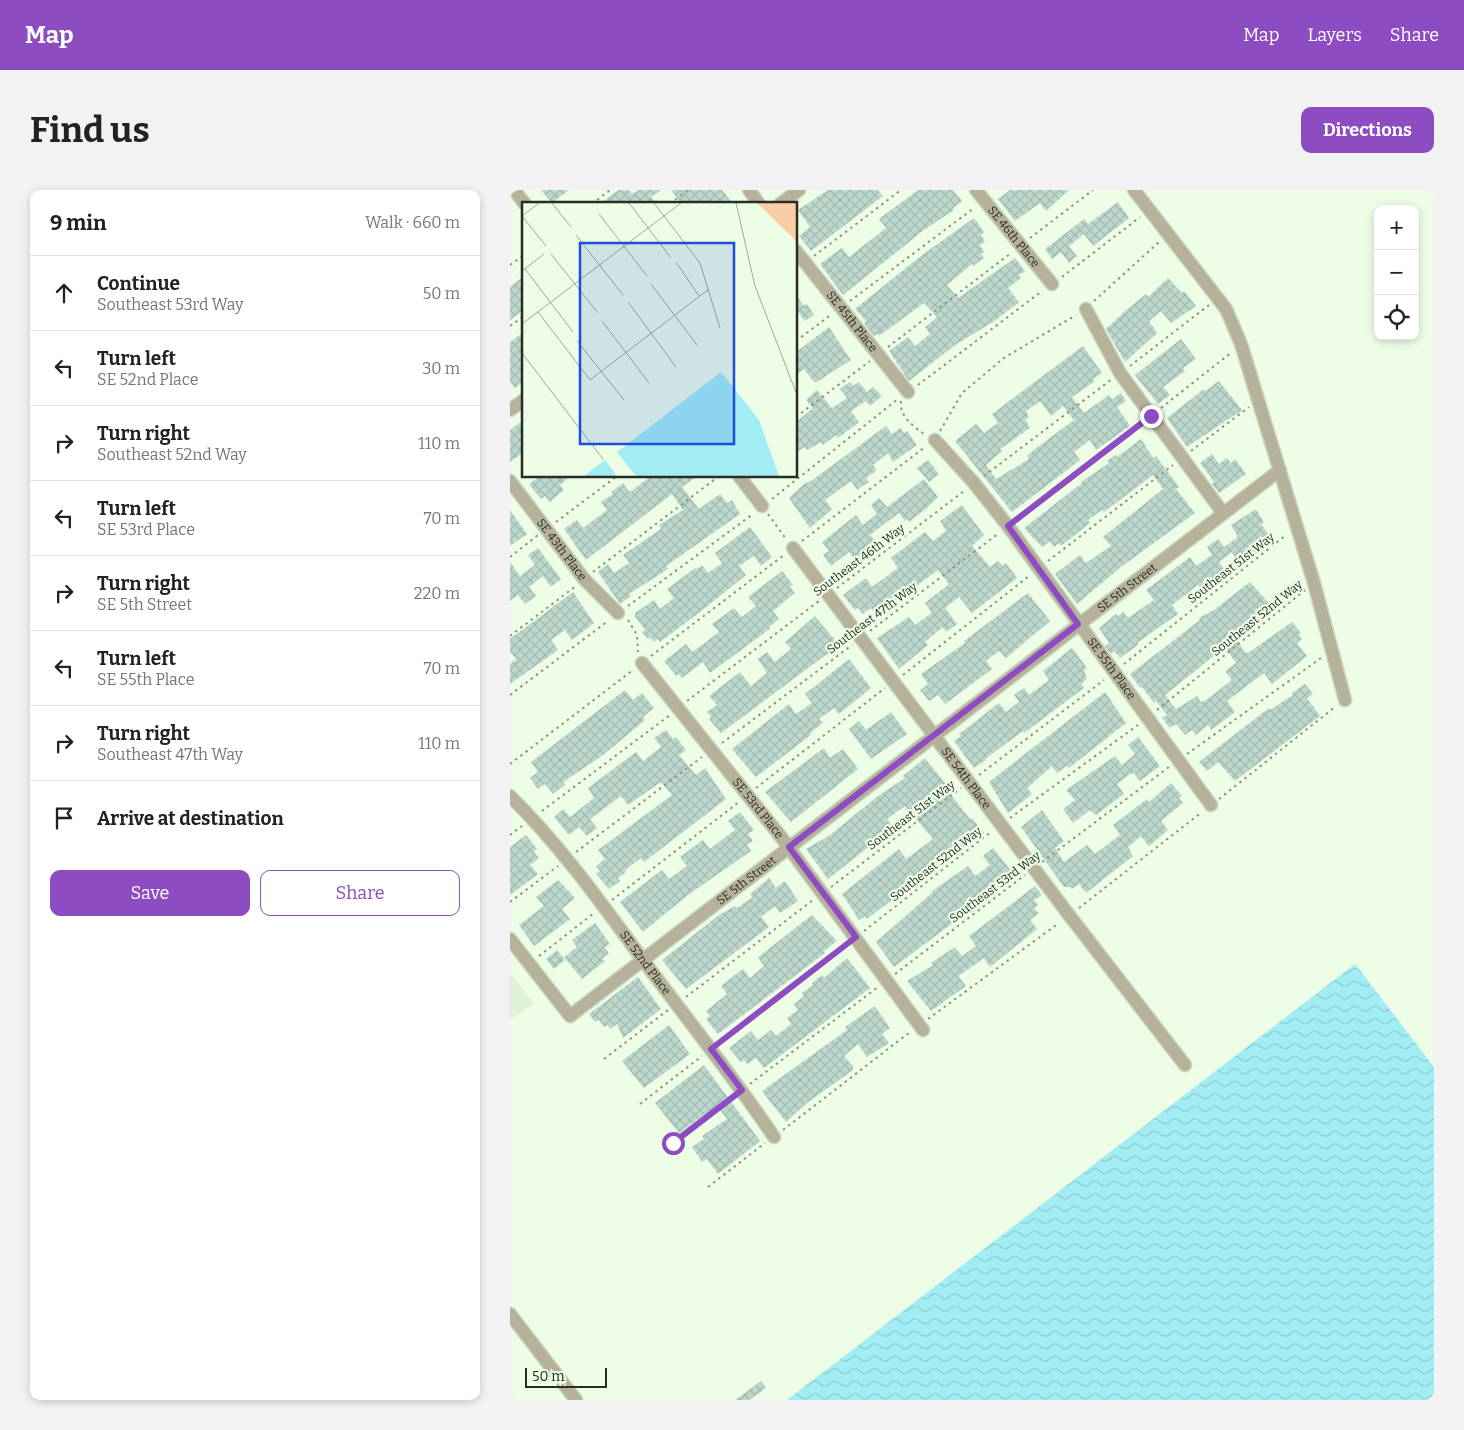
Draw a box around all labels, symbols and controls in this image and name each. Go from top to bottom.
text: Map [25,21,74,49]
text: Map [1243,24,1279,46]
text: Layers [1307,24,1362,46]
text: Share [1390,24,1439,46]
button: Directions [1301,107,1434,153]
text: Find us [30,109,150,151]
inset map [522,202,798,478]
street label: SE 46th Place [985,203,1043,270]
map controls [1374,205,1419,340]
button: + [1374,205,1419,250]
text: 9 min [50,210,106,236]
text: Walk · 660 m [365,213,460,232]
button: − [1374,250,1419,295]
text: Continue [97,272,180,295]
icon: ahead [50,279,78,307]
text: 50 m [423,284,460,303]
street label: SE 45th Place [824,288,880,355]
text: Southeast 53rd Way [97,295,243,314]
button: locate [1374,295,1419,340]
text: Turn left [97,347,176,370]
icon: left [50,354,78,382]
text: 30 m [422,359,460,378]
text: SE 52nd Place [97,370,198,389]
route end [1140,405,1163,428]
text: Turn right [97,422,190,445]
icon: right [50,429,78,457]
text: 110 m [418,434,460,453]
text: Southeast 52nd Way [97,445,247,464]
text: Turn left [97,497,176,520]
icon: left [50,504,78,532]
text: 70 m [424,509,460,528]
street label: SE 43th Place [534,516,590,583]
text: SE 53rd Place [97,520,195,539]
street label: Southeast 46th Way [811,521,908,599]
street label: Southeast 51st Way [1185,529,1278,606]
street label: SE 5th Street [1094,560,1160,615]
text: Turn right [97,572,190,595]
street label: Southeast 52nd Way [1209,577,1306,659]
icon: right [50,579,78,607]
street label: Southeast 47th Way [824,579,920,657]
text: 220 m [414,584,460,603]
text: SE 5th Street [97,595,192,614]
street label: SE 55th Place [1084,635,1139,702]
text: Turn left [97,647,176,670]
icon: left [50,654,78,682]
text: 70 m [424,659,460,678]
text: SE 55th Place [97,670,195,689]
text: Turn right [97,722,190,745]
icon: right [50,729,78,757]
text: 110 m [418,734,460,753]
street label: SE 54th Place [938,744,994,812]
text: Southeast 47th Way [97,745,243,764]
street label: SE 53rd Place [730,775,787,841]
street label: Southeast 51st Way [864,777,958,853]
icon: arrive [50,804,78,832]
text: Arrive at destination [97,807,284,830]
street label: Southeast 52nd Way [887,823,985,904]
street label: Southeast 53rd Way [947,848,1044,926]
street label: SE 5th Street [714,853,779,908]
button: Save [50,870,250,916]
button: Share [260,870,460,916]
street label: SE 52nd Place [617,928,674,998]
route start [662,1132,685,1155]
scale bar [525,1365,608,1388]
text: 50 m [532,1368,565,1385]

